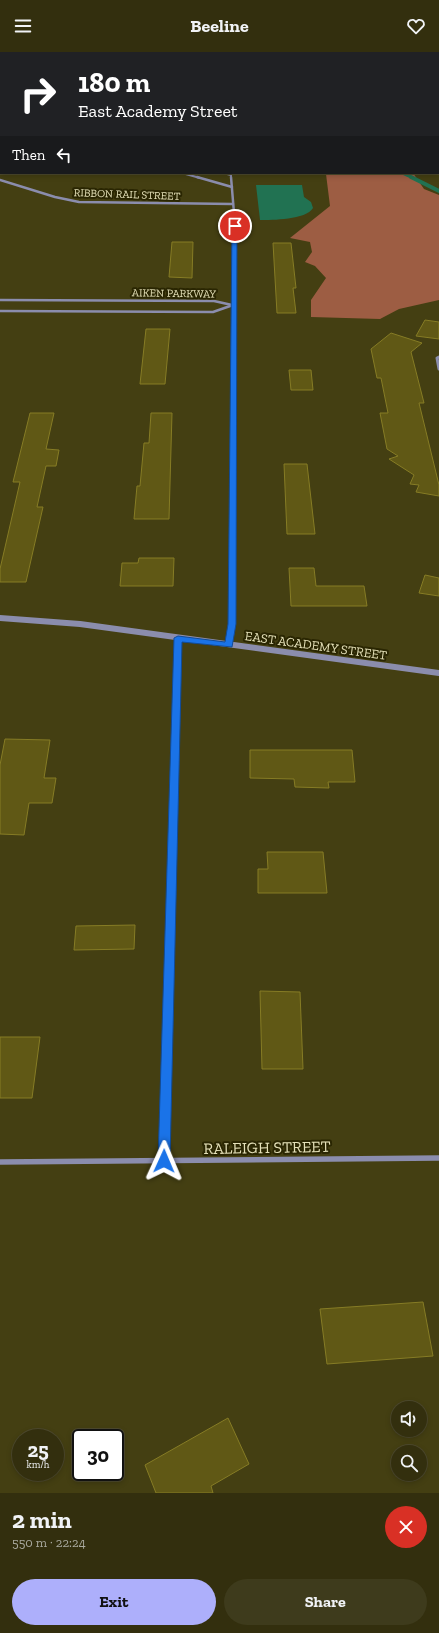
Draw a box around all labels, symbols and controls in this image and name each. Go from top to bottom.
icon: menu [12,15,34,37]
text: Beeline [190,15,249,37]
icon: heart [405,15,427,37]
text: 180 m [78,66,150,99]
icon: right [12,68,64,120]
text: East Academy Street [78,100,238,122]
icon: left [53,144,75,166]
text: Then [12,146,45,164]
street label: RIBBON RAIL STREET [73,186,181,203]
pin [218,209,252,243]
icon: arrive [224,215,246,237]
street label: AIKEN PARKWAY [132,286,216,301]
street label: EAST ACADEMY STREET [244,628,388,663]
street label: RALEIGH STREET [203,1137,331,1158]
position arrow [143,1140,185,1182]
map controls [391,1401,427,1481]
button: sound [391,1401,427,1437]
speed limit sign: 30 [72,1429,124,1481]
text: 25 [27,1438,49,1462]
button: search [391,1445,427,1481]
text: km/h [27,1459,49,1471]
text: 2 min [12,1505,72,1534]
button: close [385,1506,427,1548]
text: 550 m · 22:24 [12,1535,86,1550]
button: Exit [12,1579,216,1625]
button: Share [224,1579,427,1625]

